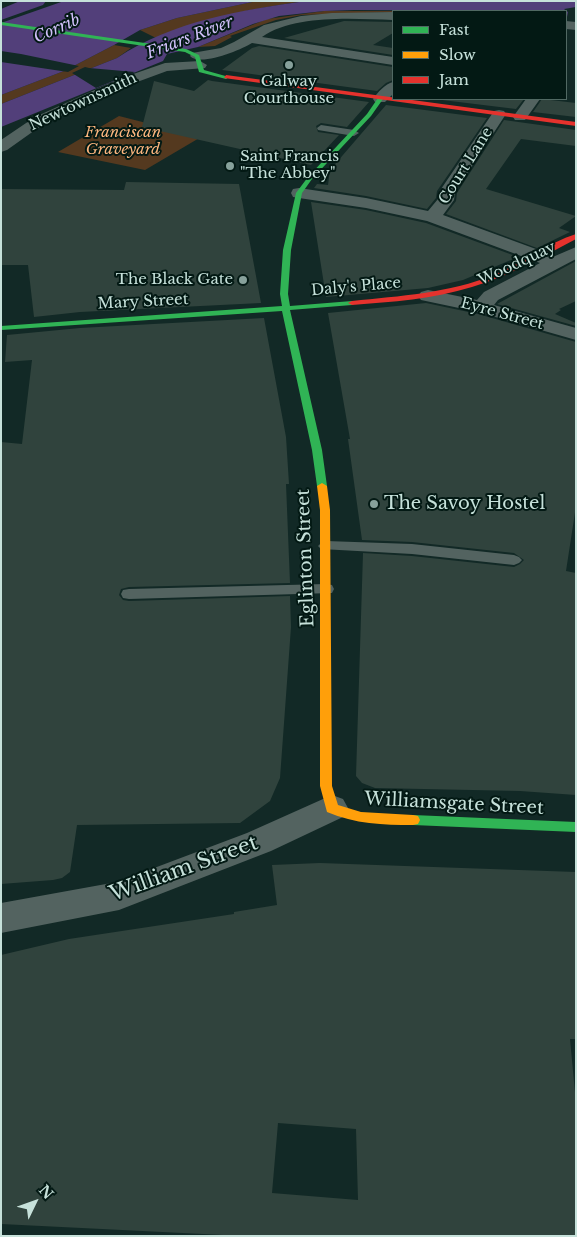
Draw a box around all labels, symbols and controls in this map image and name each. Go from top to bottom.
water label: Corrib [31,10,83,48]
legend [392,10,567,100]
water label: Friars River [144,13,236,63]
text: Fast [439,20,469,39]
text: Slow [439,45,476,64]
marker: Galway Courthouse [283,59,295,71]
street label: Newtownsmith [26,69,140,135]
text: Jam [439,70,469,89]
place label: Galway Courthouse [244,73,334,108]
park label: Franciscan Graveyard [85,124,161,159]
street label: Court Lane [435,124,497,208]
place label: Saint Francis "The Abbey" [240,148,339,183]
marker: Saint Francis "The Abbey" [224,160,236,172]
street label: Woodquay [475,238,559,290]
place label: The Black Gate [116,271,233,289]
marker: The Black Gate [237,274,249,286]
street label: Daly's Place [310,274,402,300]
street label: Mary Street [97,291,189,313]
street label: Eyre Street [459,294,545,334]
street label: Eglinton Street [293,488,319,628]
place label: The Savoy Hostel [384,493,545,515]
marker: The Savoy Hostel [368,498,380,510]
street label: Williamsgate Street [364,789,544,819]
street label: William Street [106,831,262,907]
north arrow [10,1177,60,1227]
text: N [35,1181,57,1203]

